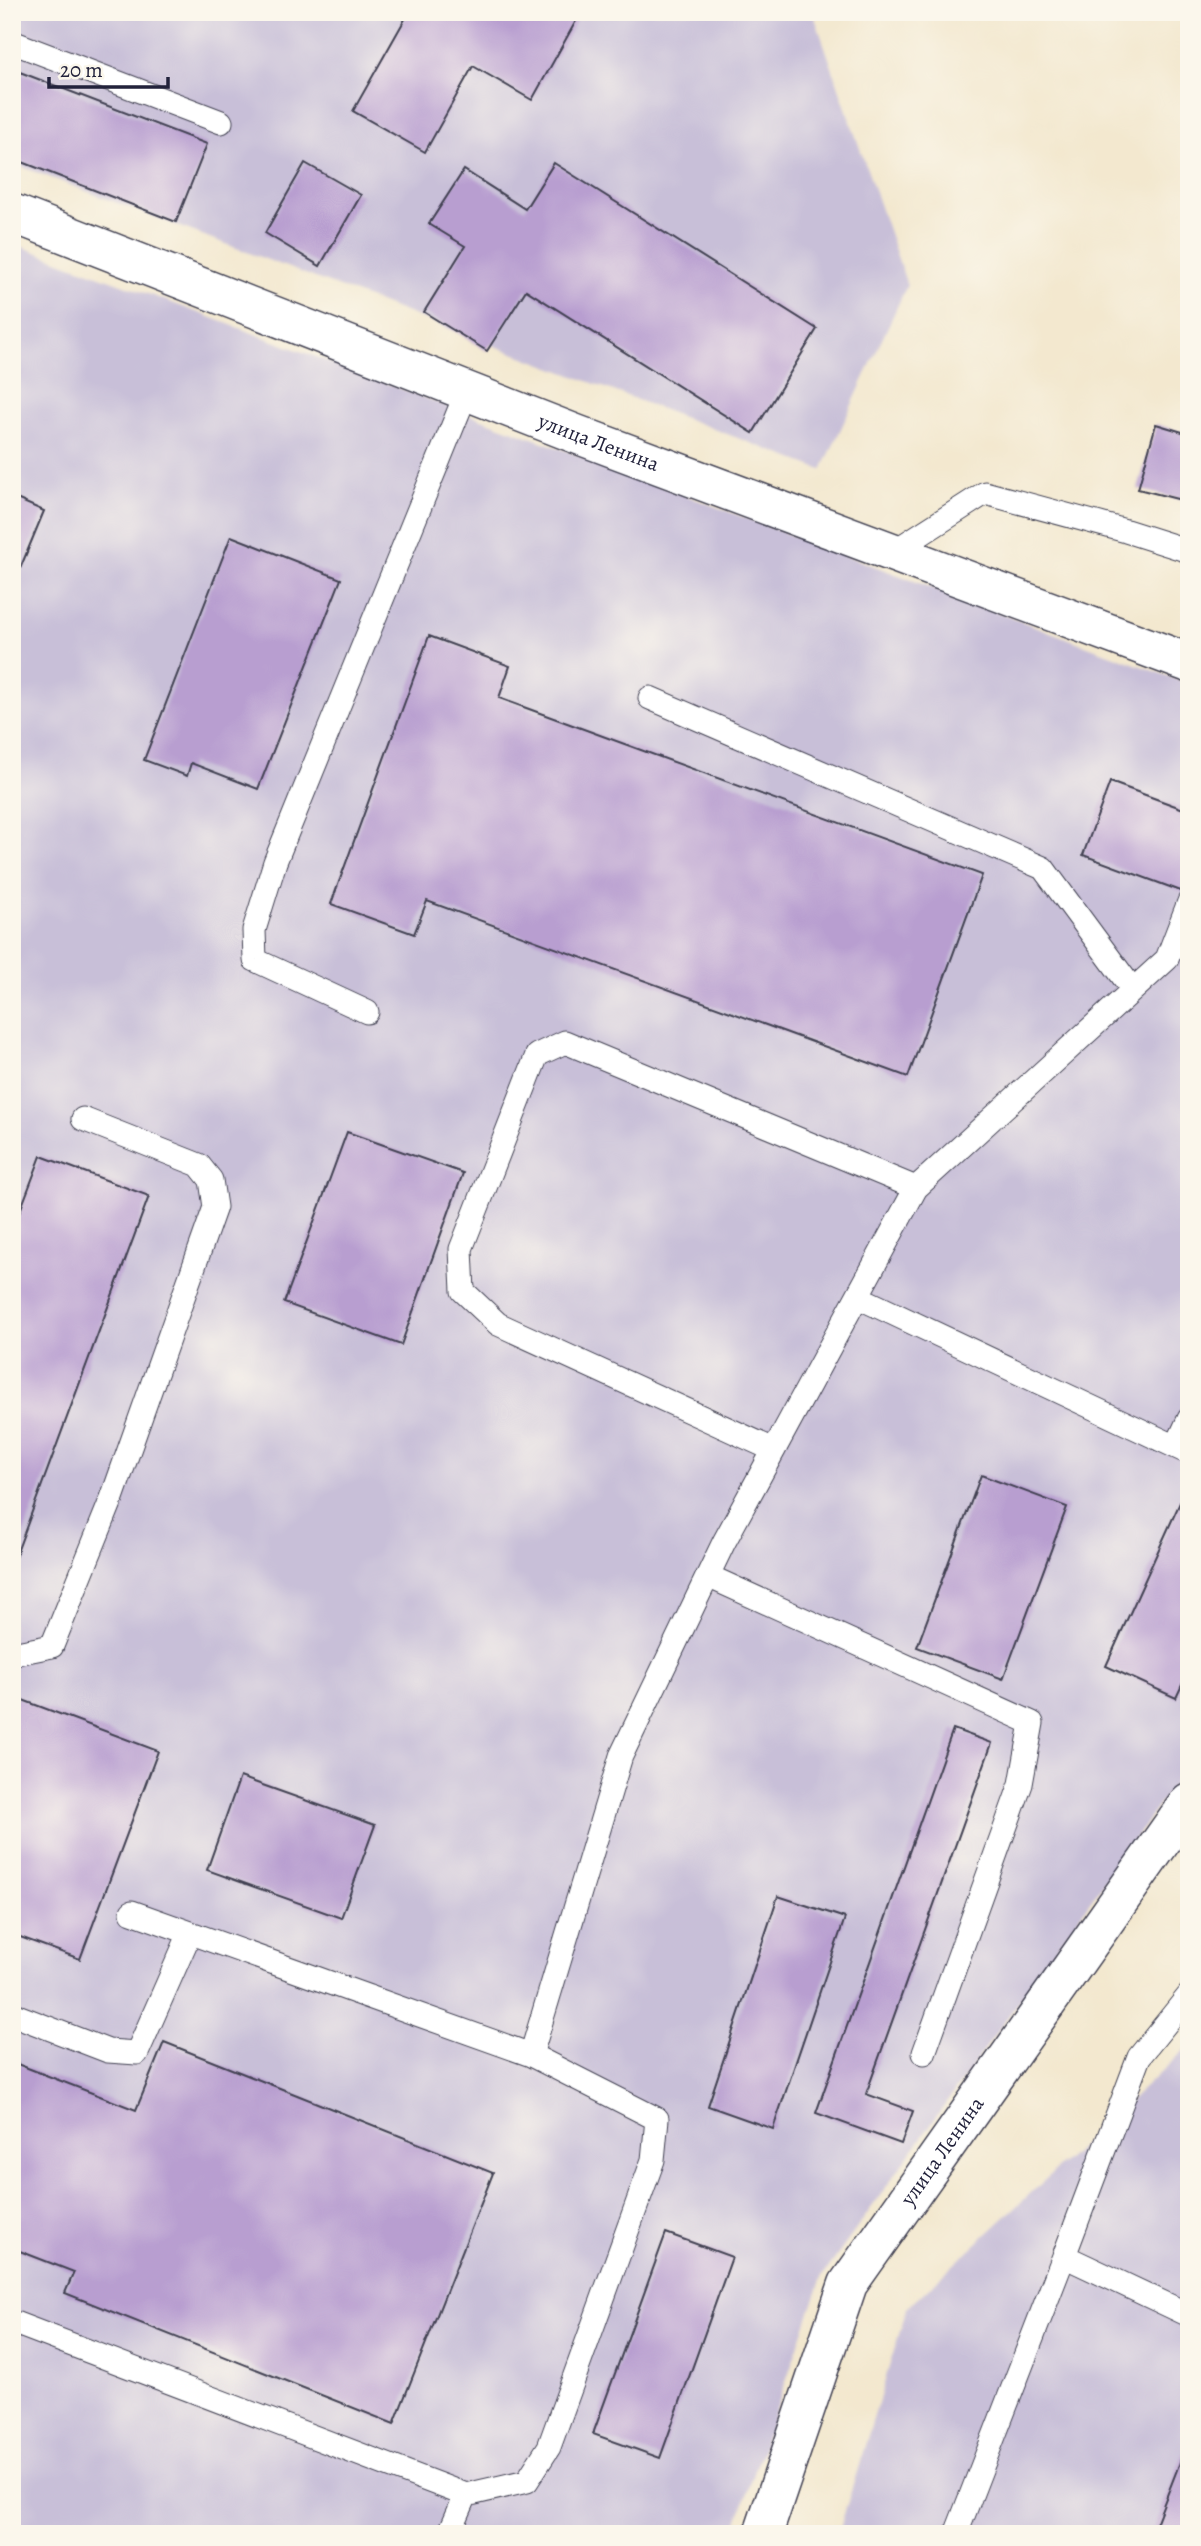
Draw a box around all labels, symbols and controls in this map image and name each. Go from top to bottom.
scale bar [49,46,168,90]
text: 20 m [60,56,103,84]
street label: улица Ленина [533,406,663,478]
street label: улица Ленина [893,2091,990,2212]

